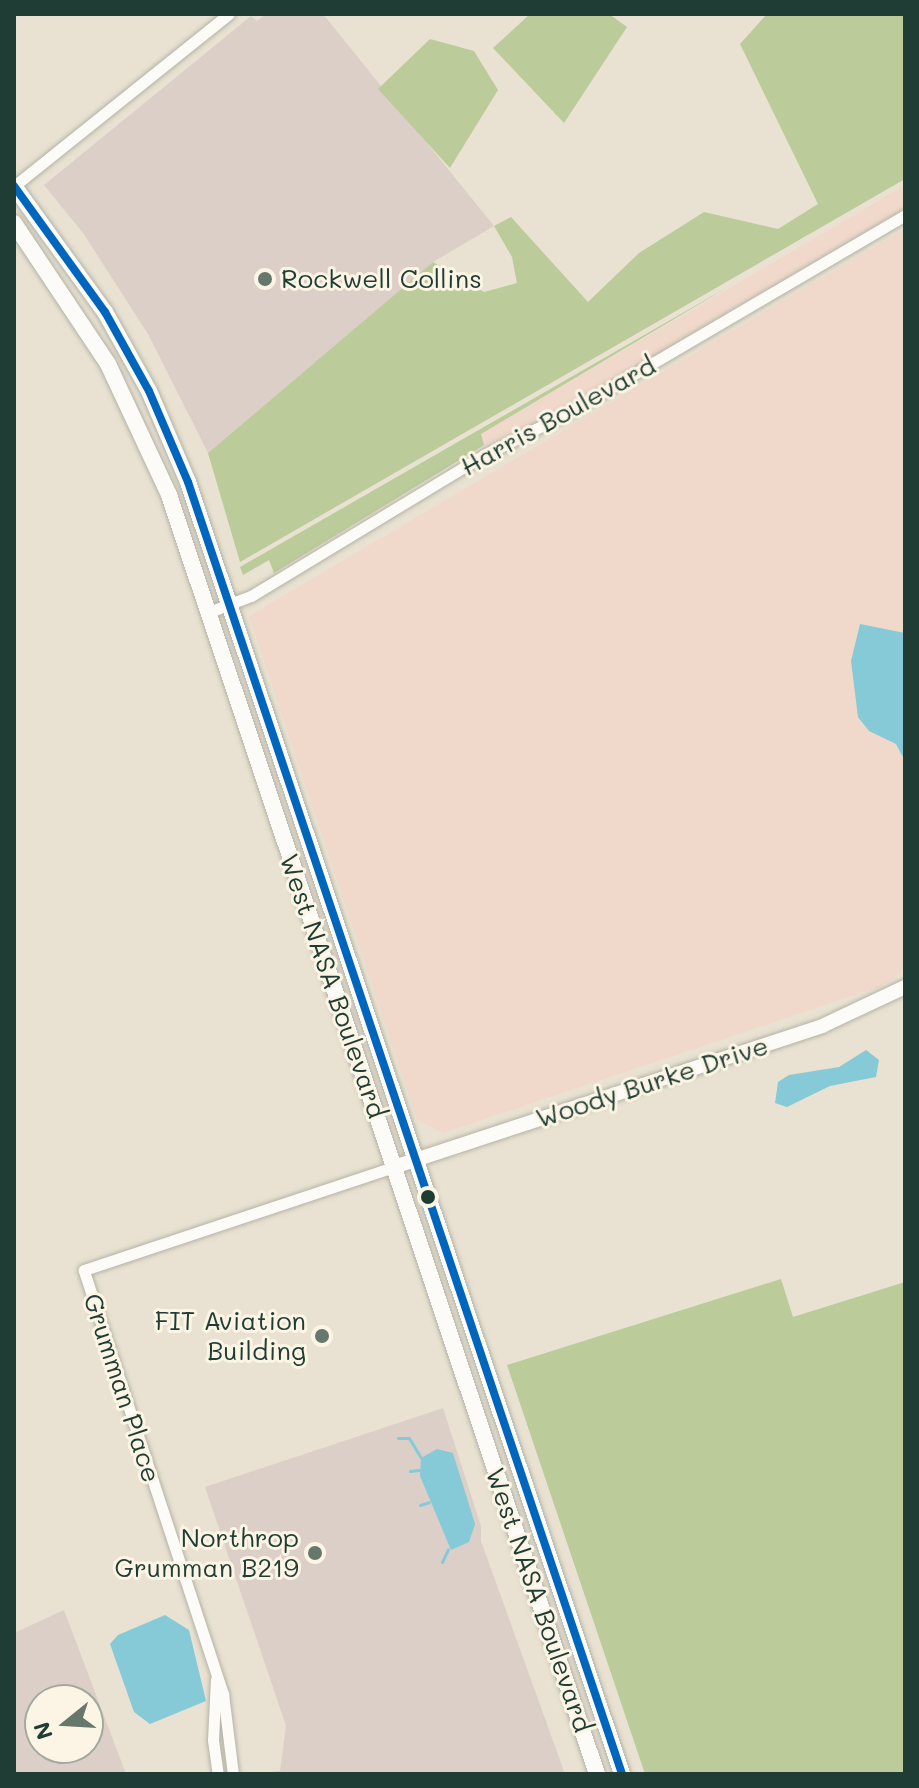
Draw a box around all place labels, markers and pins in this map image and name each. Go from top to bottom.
place label: Rockwell Collins [281,263,482,295]
marker: Rockwell Collins [256,270,274,288]
unlabelled marker [420,1189,436,1205]
place label: FIT Aviation Building [155,1305,306,1366]
marker: FIT Aviation Building [313,1327,331,1345]
place label: Northrop Grumman B219 [114,1522,299,1584]
marker: Northrop Grumman B219 [306,1544,324,1562]

